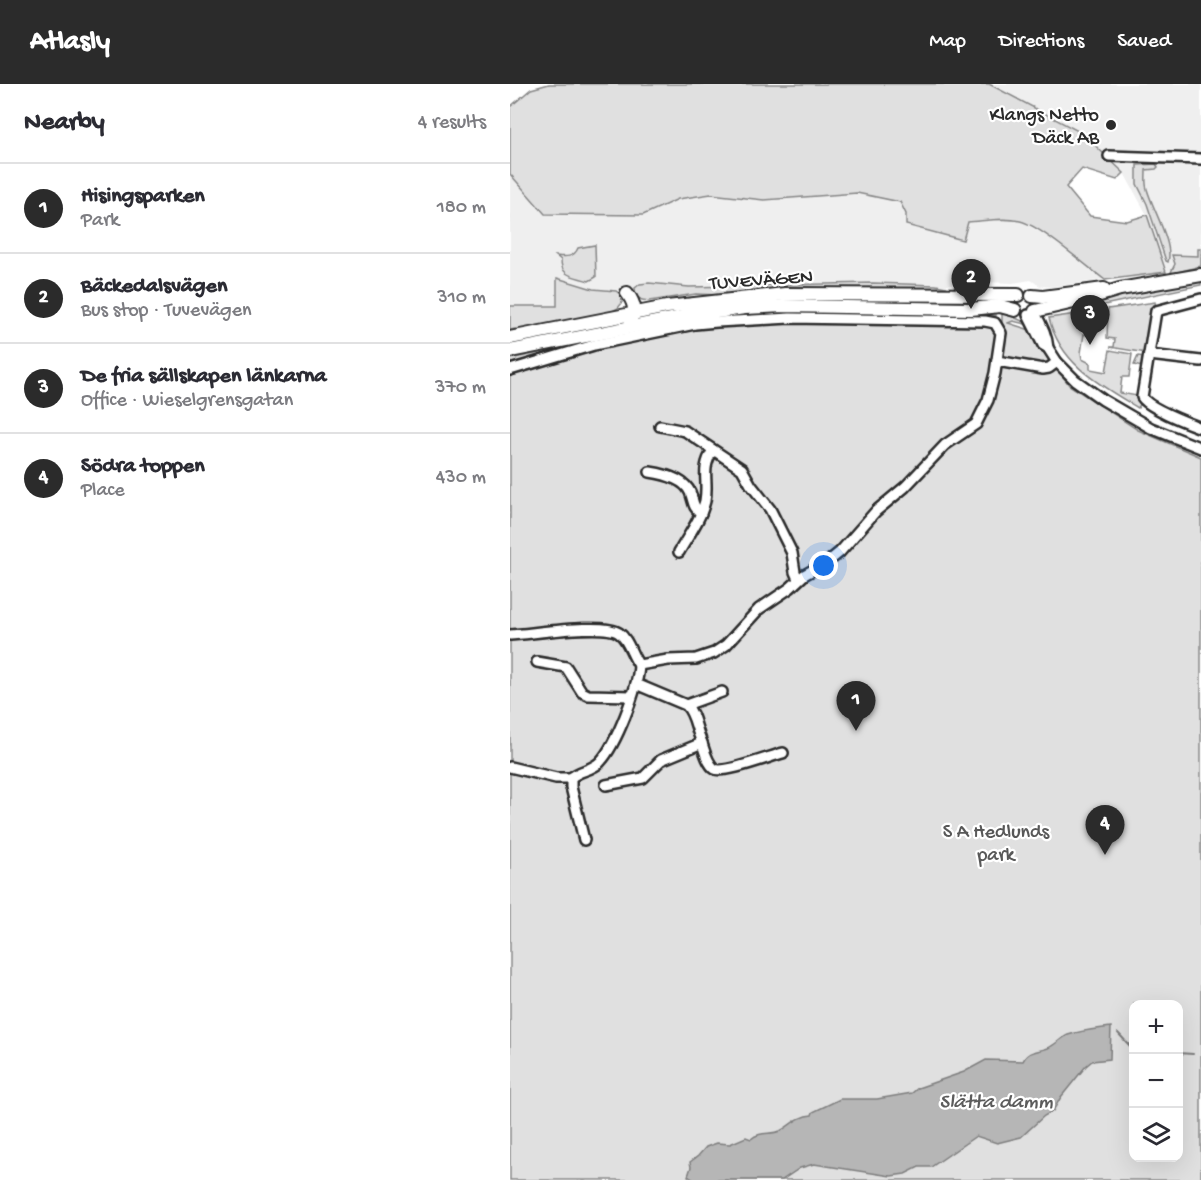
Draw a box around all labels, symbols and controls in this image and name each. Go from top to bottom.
text: Atlasly [30,26,110,59]
text: Map [929,30,966,55]
text: Directions [999,30,1084,55]
text: Saved [1117,30,1171,55]
place label: Klangs Netto Däck AB [989,105,1100,151]
text: Nearby [24,108,105,139]
text: 4 results [418,112,486,135]
marker: Klangs Netto Däck AB [1104,118,1118,132]
text: Hisingsparken [81,184,205,210]
text: 1 [39,197,48,220]
text: 180 m [437,197,486,220]
text: Park [81,210,119,233]
pin: 2 [952,260,990,309]
street label: TUVEVÄGEN [708,266,814,297]
text: Bäckedalsvägen [81,274,227,300]
text: 2 [39,287,48,310]
text: 310 m [437,287,486,310]
pin: 3 [1070,296,1110,345]
text: Bus stop · Tuvevägen [81,300,252,323]
text: De fria sällskapen länkarna [81,364,327,390]
text: 3 [38,377,49,400]
text: 370 m [435,377,486,400]
text: Office · Wieselgrensgatan [81,390,293,413]
text: Södra toppen [81,454,205,480]
text: 4 [39,467,48,490]
text: 430 m [436,467,486,490]
text: Place [81,480,125,503]
your location [809,551,838,580]
pin: 1 [836,682,876,731]
pin: 4 [1086,806,1124,855]
park label: S A Hedlunds park [943,822,1050,868]
map controls [1129,1000,1183,1162]
button: + [1129,1000,1183,1054]
button: − [1129,1054,1183,1108]
water label: Slätta damm [939,1091,1053,1116]
button: layers [1129,1108,1183,1162]

